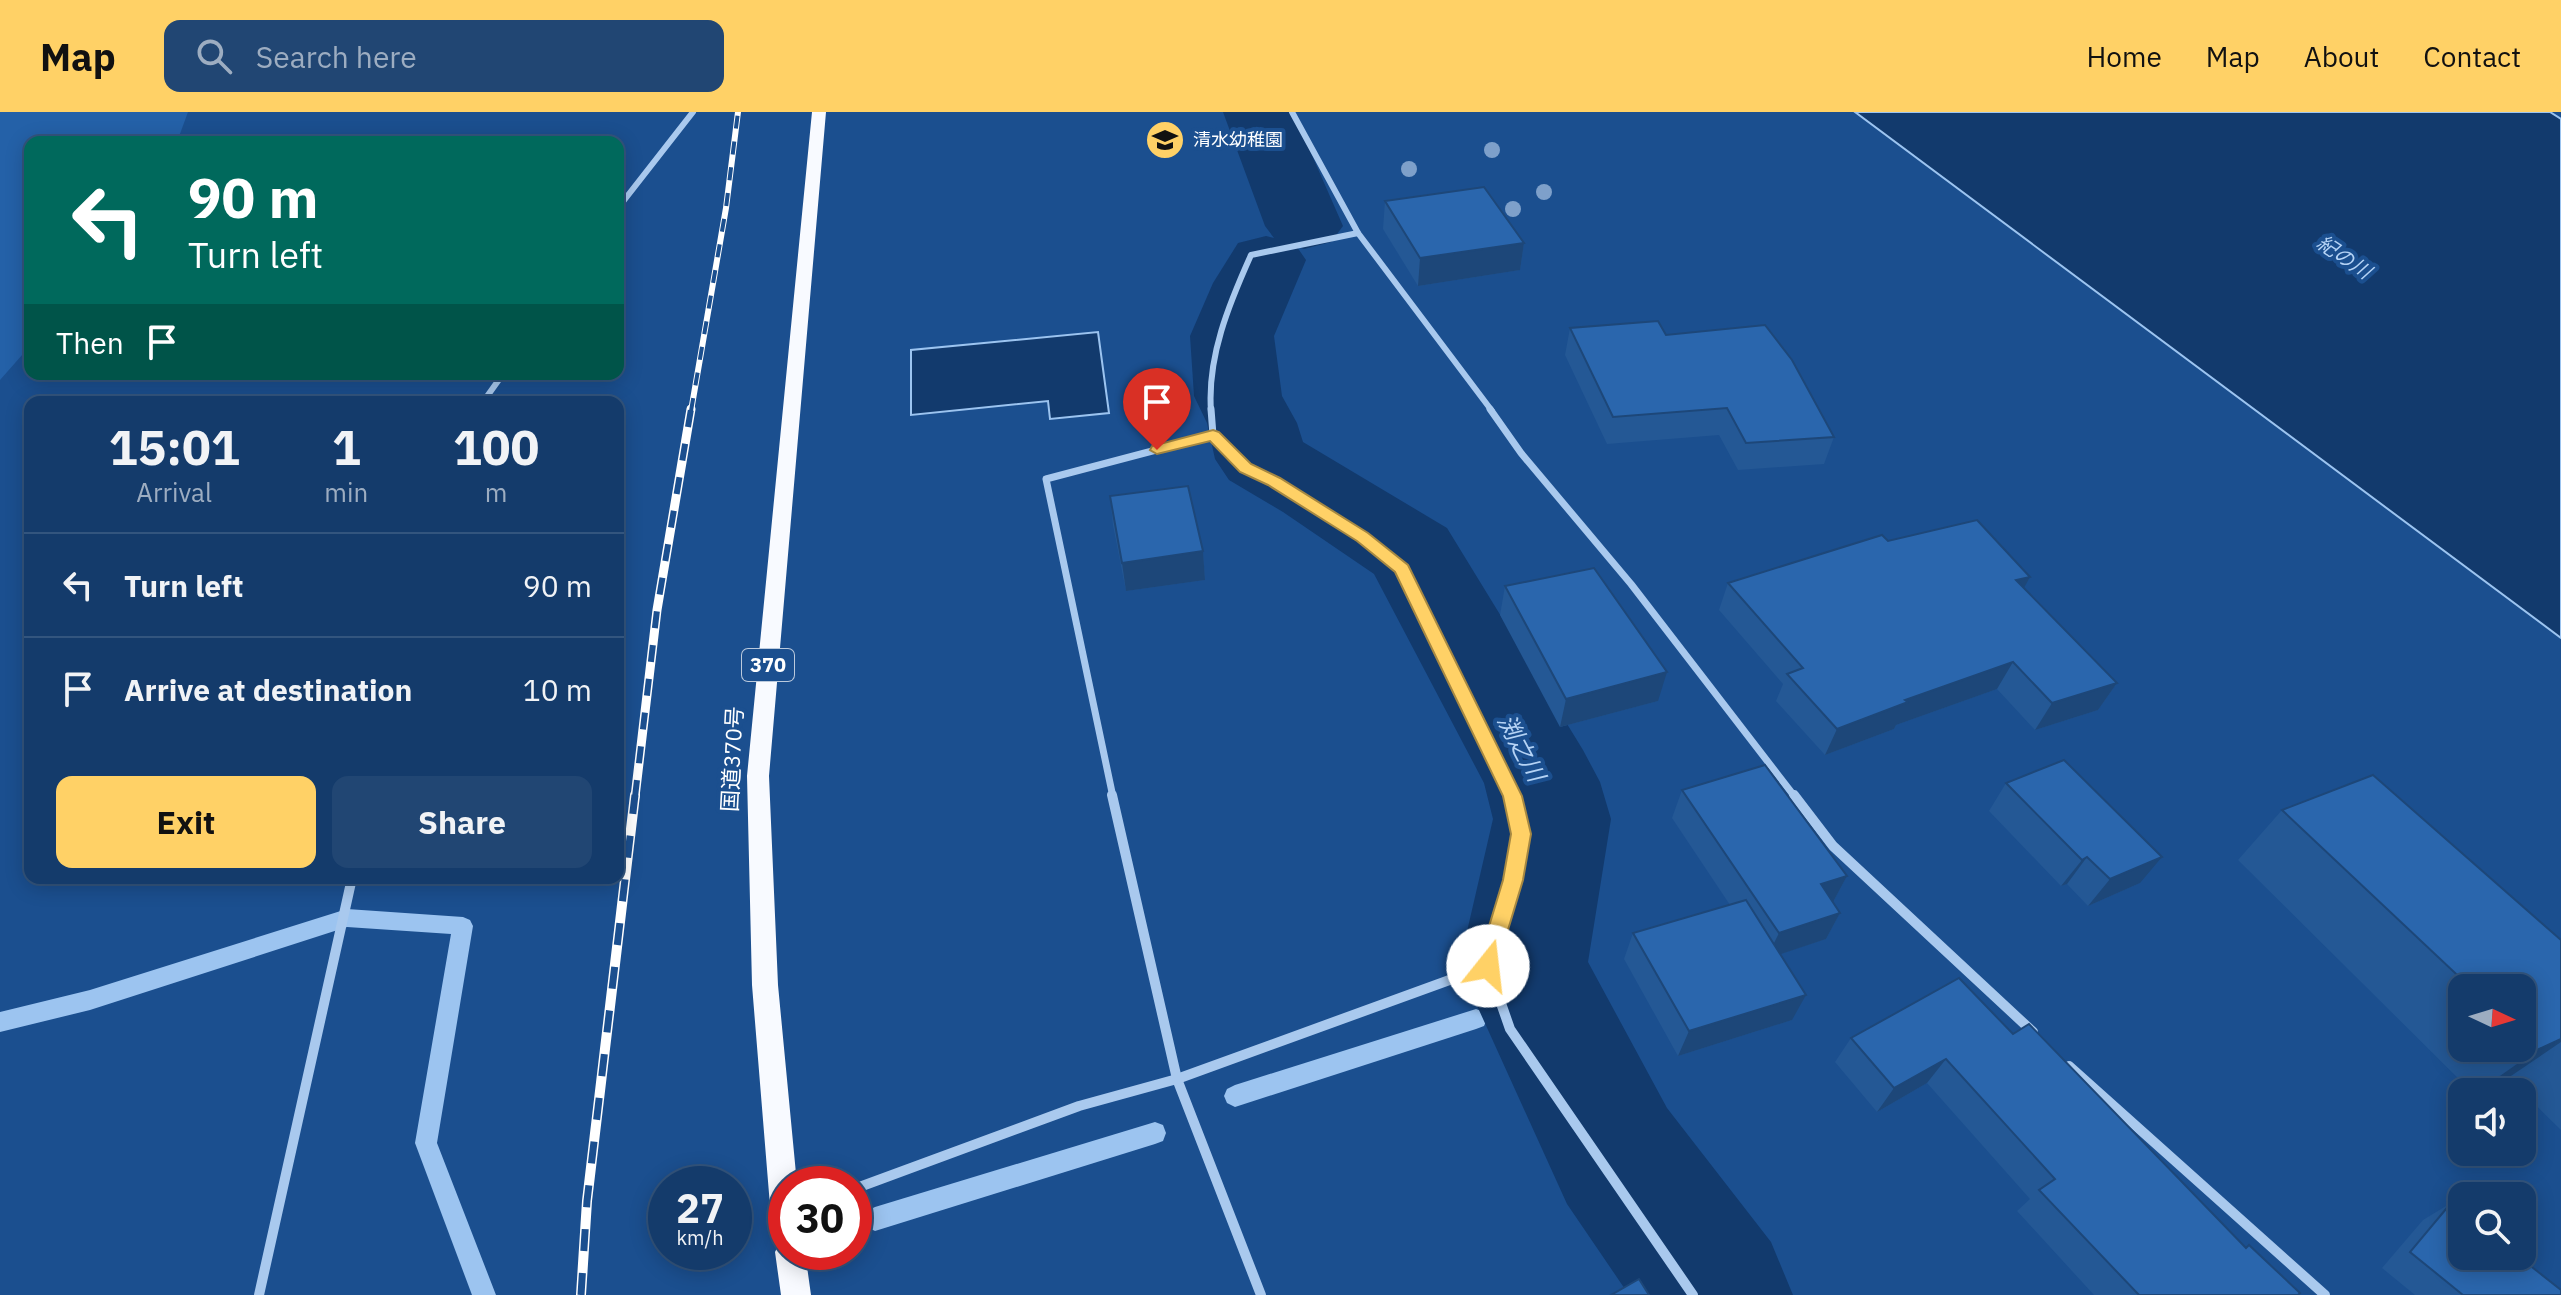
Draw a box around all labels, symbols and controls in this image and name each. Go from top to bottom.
search box [164,20,724,92]
text: Map [40,32,116,81]
icon: search [192,34,236,78]
text: Search here [256,37,417,76]
text: Home [2086,38,2162,75]
text: Map [2206,38,2260,75]
text: About [2304,38,2379,75]
text: Contact [2423,38,2521,75]
school or university icon: 清水幼稚園 [1144,119,1186,161]
place label: 清水幼稚園 [1193,128,1283,151]
text: 90 m [188,161,318,233]
icon: left [56,168,160,272]
water label: 紀の川 [2312,229,2378,286]
text: Turn left [188,231,323,278]
icon: arrive [140,320,184,364]
text: Then [56,323,124,362]
pin [1123,368,1191,450]
icon: arrive [1135,380,1179,424]
text: 15:01 [109,416,240,478]
text: 1 [332,416,361,478]
text: 100 [453,416,539,478]
text: Arrival [136,475,212,509]
text: min [324,475,368,509]
text: m [485,475,507,509]
icon: left [56,563,100,607]
text: Turn left [124,566,243,605]
text: 90 m [523,566,592,605]
road number: 370 [742,649,794,681]
icon: arrive [56,667,100,711]
text: Arrive at destination [124,670,412,709]
text: 10 m [523,670,592,709]
street label: 国道370号 [714,705,749,812]
water label: 渕之川 [1491,708,1554,789]
button: Exit [56,776,316,868]
button: Share [332,776,592,868]
position arrow [1446,924,1530,1008]
north arrow [2448,974,2536,1062]
map controls [2448,974,2536,1270]
button: sound [2448,1078,2536,1166]
speed limit sign: 30 [768,1166,872,1270]
text: 27 [676,1182,724,1234]
button: search [2448,1182,2536,1270]
text: km/h [676,1224,724,1251]

